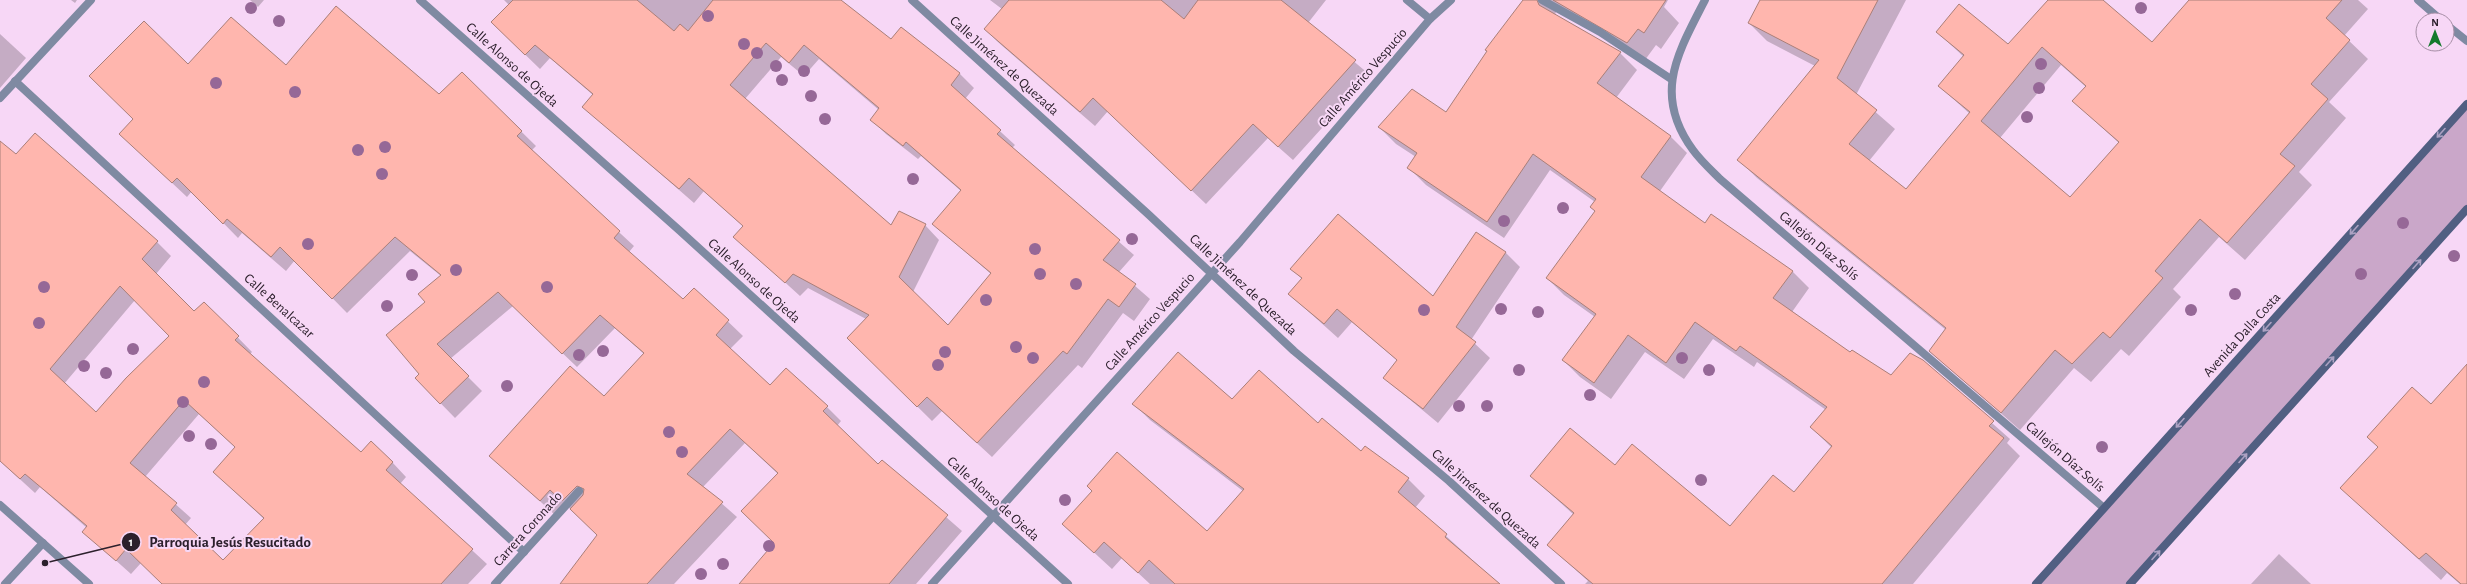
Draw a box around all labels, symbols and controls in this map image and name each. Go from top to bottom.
north arrow [2415,12,2455,52]
street label: Calle Jiménez de Quezada [947,14,1061,119]
text: N [2431,17,2439,28]
street label: Calle Alonso de Ojeda [463,20,561,110]
street label: Calle Américo Vespucio [1316,26,1410,130]
one-way arrow [2436,128,2446,138]
street label: Callejón Díaz Solís [1776,209,1862,283]
one-way arrow [2349,225,2359,235]
street label: Calle Jiménez de Quezada [1187,232,1300,339]
street label: Calle Alonso de Ojeda [705,236,803,326]
one-way arrow [2412,259,2421,270]
street label: Calle Américo Vespucio [1103,270,1198,374]
street label: Calle Benalcazar [241,271,317,341]
street label: Avenida Dalla Costa [2201,290,2284,380]
one-way arrow [2263,321,2272,332]
one-way arrow [2325,356,2334,366]
one-way arrow [2176,418,2185,429]
street label: Callejón Díaz Solís [2023,419,2107,495]
street label: Calle Jiménez de Quezada [1429,447,1543,552]
one-way arrow [2238,453,2248,463]
street label: Calle Alonso de Ojeda [944,454,1042,544]
street label: Carrera Coronado [491,489,565,569]
callout: Parroquia Jesús Resucitado [121,529,319,556]
text: Parroquia Jesús Resucitado [149,535,311,550]
text: 1 [129,536,133,548]
one-way arrow [2152,550,2161,560]

